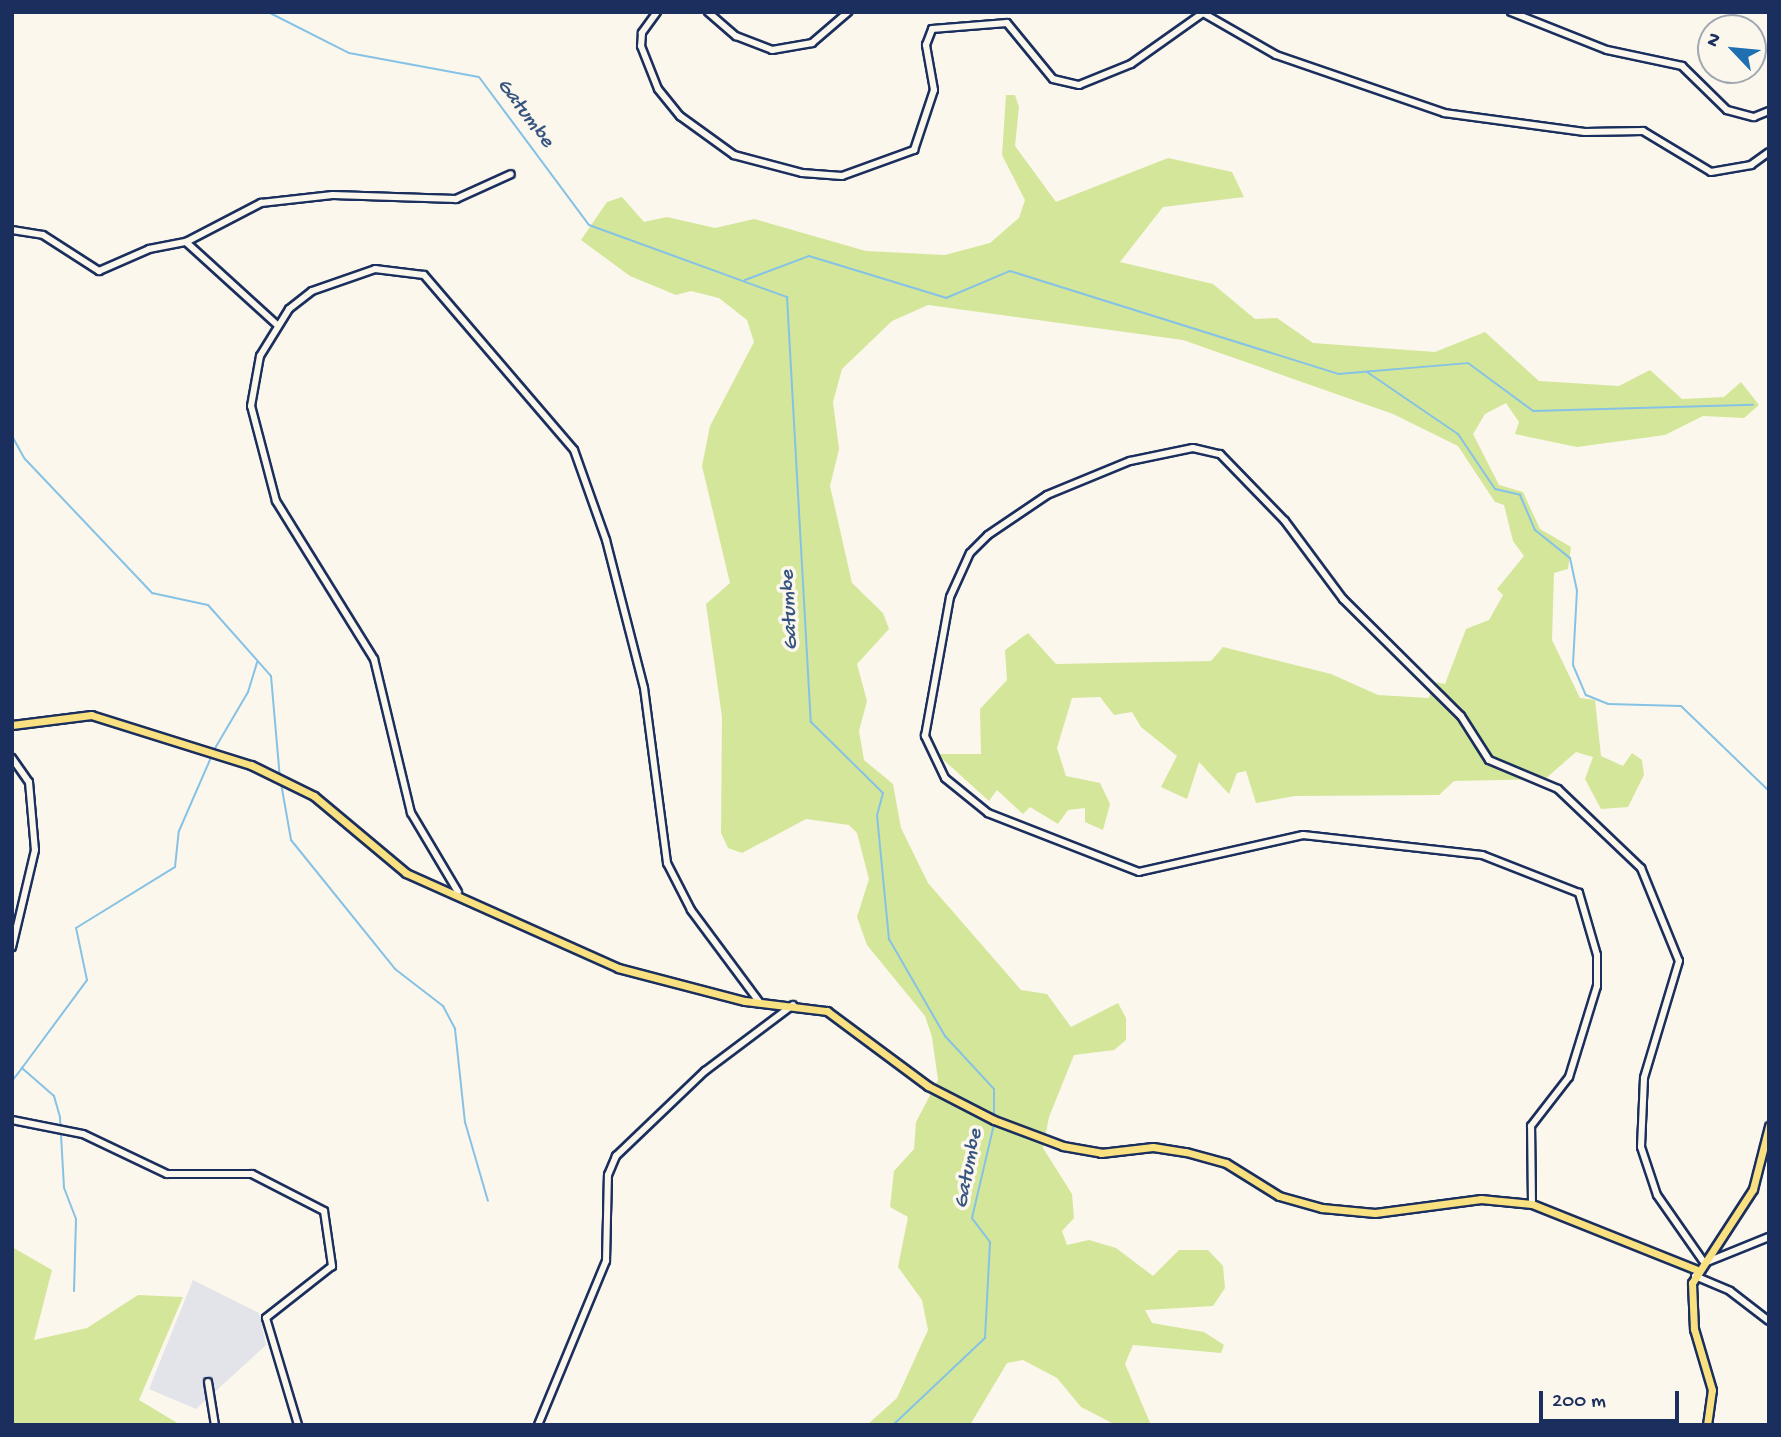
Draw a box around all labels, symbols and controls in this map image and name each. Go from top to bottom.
north arrow [1697,14,1767,84]
text: N [1701,30,1728,51]
water label: Gatumbe [490,74,558,154]
water label: Gatumbe [776,569,806,651]
water label: Gatumbe [950,1127,990,1211]
scale bar [1543,1378,1683,1422]
text: 200 m [1552,1390,1606,1415]

